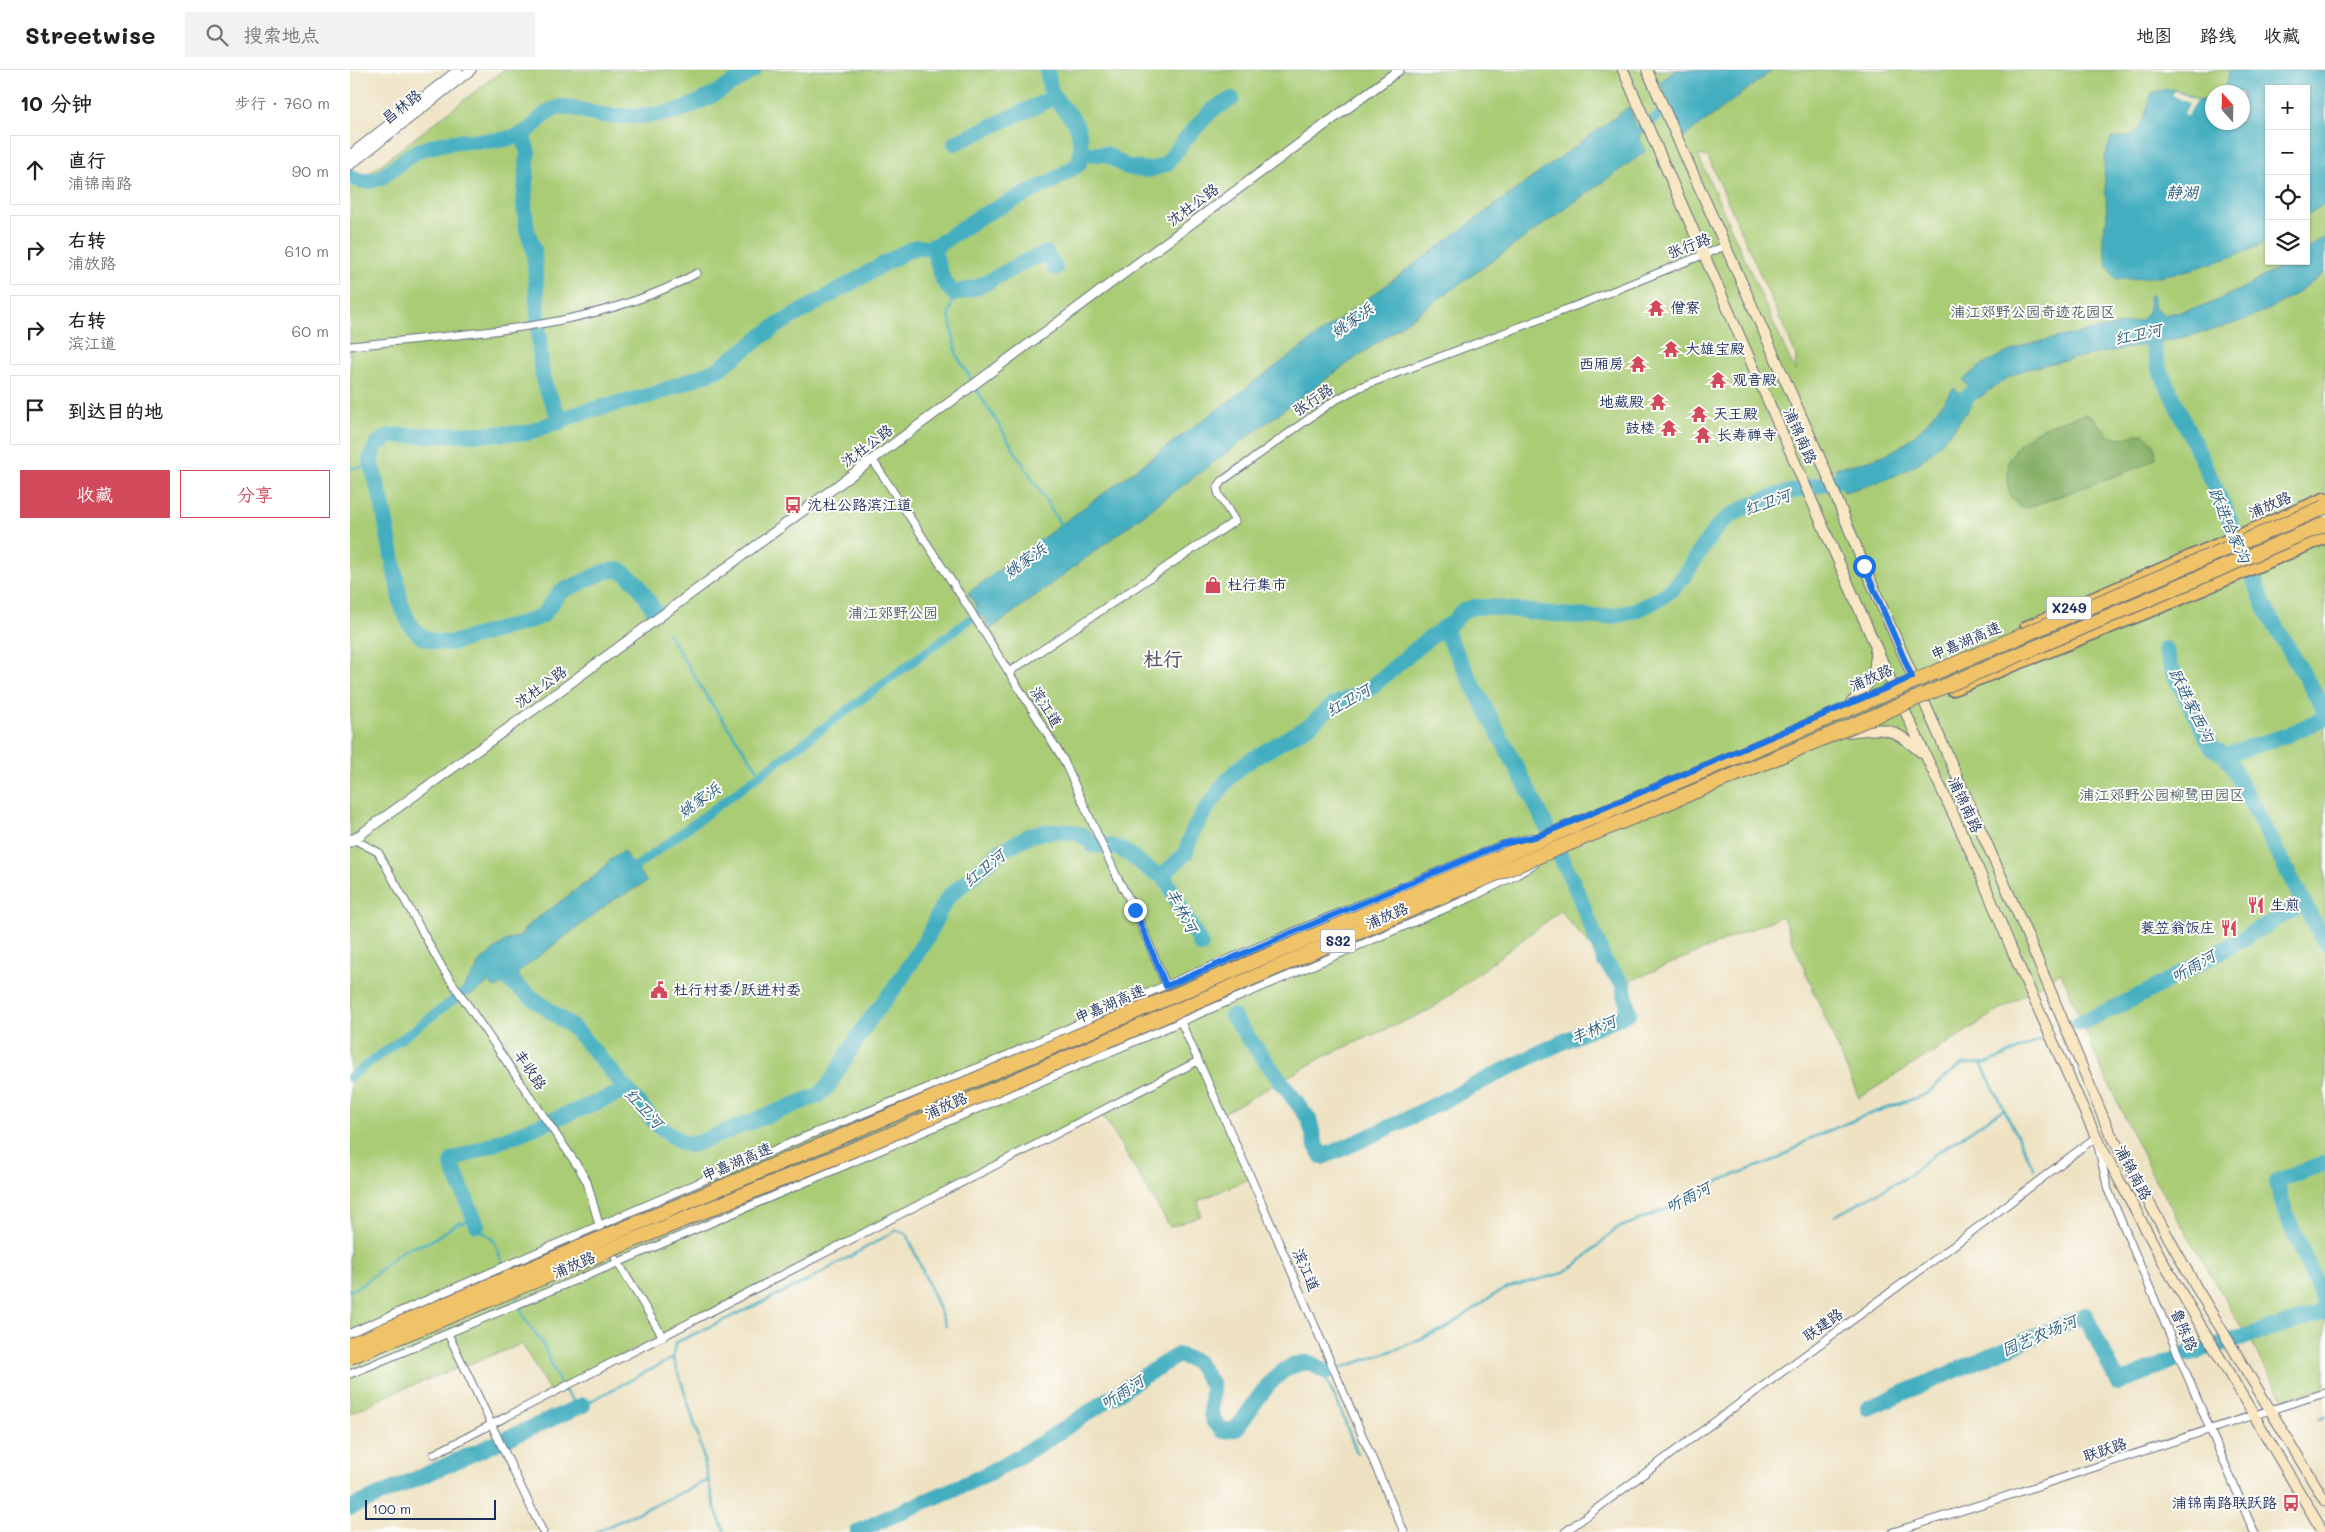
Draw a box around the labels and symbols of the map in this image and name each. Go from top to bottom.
street label: 昌林路 [377,84,425,128]
north arrow [2205,85,2250,130]
street label: 沈杜公路 [1162,178,1222,230]
water label: 静湖 [2166,181,2200,202]
street label: 张行路 [1664,228,1713,262]
water label: 姚家浜 [1326,296,1378,342]
place label: 僧寮 [1670,297,1700,317]
temple icon: 僧寮 [1646,298,1666,318]
park label: 浦江郊野公园奇迹花园区 [1950,301,2116,321]
water label: 红卫河 [2112,318,2166,349]
place label: 大雄宝殿 [1685,338,1745,358]
temple icon: 大雄宝殿 [1661,339,1681,359]
place label: 西厢房 [1579,353,1624,373]
temple icon: 西厢房 [1628,354,1648,374]
place label: 观音殿 [1732,369,1777,389]
temple icon: 观音殿 [1708,370,1728,390]
street label: 张行路 [1288,378,1337,420]
place label: 地藏殿 [1599,391,1644,411]
temple icon: 地藏殿 [1648,392,1668,412]
place label: 天王殿 [1713,403,1758,423]
temple icon: 天王殿 [1689,404,1709,424]
street label: 浦锦南路 [1780,404,1822,467]
place label: 鼓楼 [1625,417,1655,437]
temple icon: 鼓楼 [1659,418,1679,438]
street label: 沈杜公路 [836,419,896,471]
place label: 长寿禅寺 [1717,424,1777,444]
temple icon: 长寿禅寺 [1693,425,1713,445]
water label: 红卫河 [1741,483,1796,519]
water label: 跃进哈家沟 [2205,484,2257,568]
street label: 浦放路 [2245,486,2294,522]
place label: 沈杜公路滨江道 [807,494,912,514]
bus stop icon: 沈杜公路滨江道 [783,495,803,515]
water label: 姚家浜 [999,536,1051,582]
route start [1853,555,1876,578]
place label: 杜行集市 [1227,574,1287,594]
shop icon: 杜行集市 [1203,575,1223,595]
road number: X249 [2046,596,2092,620]
park label: 浦江郊野公园 [848,602,938,622]
street label: 申嘉湖高速 [1927,616,2004,664]
district label: 杜行 [1143,645,1183,671]
street label: 浦放路 [1846,659,1895,695]
street label: 沈杜公路 [510,660,571,712]
water label: 跃进家西沟 [2165,664,2220,747]
water label: 红卫河 [1322,677,1376,721]
street label: 滨江道 [1026,682,1067,731]
street label: 浦锦南路 [1944,773,1988,836]
water label: 姚家浜 [673,776,725,822]
park label: 浦江郊野公园柳鹭田园区 [2079,784,2245,804]
water label: 红卫河 [958,842,1011,891]
water label: 丰林河 [1162,884,1204,939]
place label: 生煎 [2270,894,2300,914]
restaurant icon: 生煎 [2246,895,2266,915]
street label: 浦放路 [1362,897,1411,933]
route end [1124,899,1147,922]
place label: 蓑笠翁饭庄 [2140,917,2215,937]
restaurant icon: 蓑笠翁饭庄 [2219,918,2239,938]
road number: S32 [1320,929,1356,952]
water label: 听雨河 [2167,943,2221,987]
place label: 杜行村委/跃进村委 [673,979,801,999]
street label: 申嘉湖高速 [1071,979,1148,1027]
public building icon: 杜行村委/跃进村委 [649,980,669,1000]
water label: 丰林河 [1567,1008,1622,1048]
street label: 丰收路 [510,1045,552,1094]
water label: 红卫河 [620,1083,670,1135]
street label: 浦放路 [921,1087,970,1123]
street label: 申嘉湖高速 [698,1137,775,1185]
street label: 浦锦南路 [2111,1141,2157,1204]
water label: 听雨河 [1662,1175,1717,1217]
street label: 滨江道 [1289,1245,1325,1294]
street label: 浦放路 [549,1246,598,1282]
street label: 联建路 [1798,1303,1846,1346]
street label: 鲁陈路 [2167,1305,2203,1354]
water label: 园艺农场河 [1998,1308,2082,1360]
water label: 听雨河 [1096,1368,1150,1413]
street label: 联跃路 [2080,1432,2129,1466]
place label: 浦锦南路联跃路 [2172,1492,2277,1512]
bus stop icon: 浦锦南路联跃路 [2281,1493,2301,1513]
scale bar [365,1497,496,1520]

